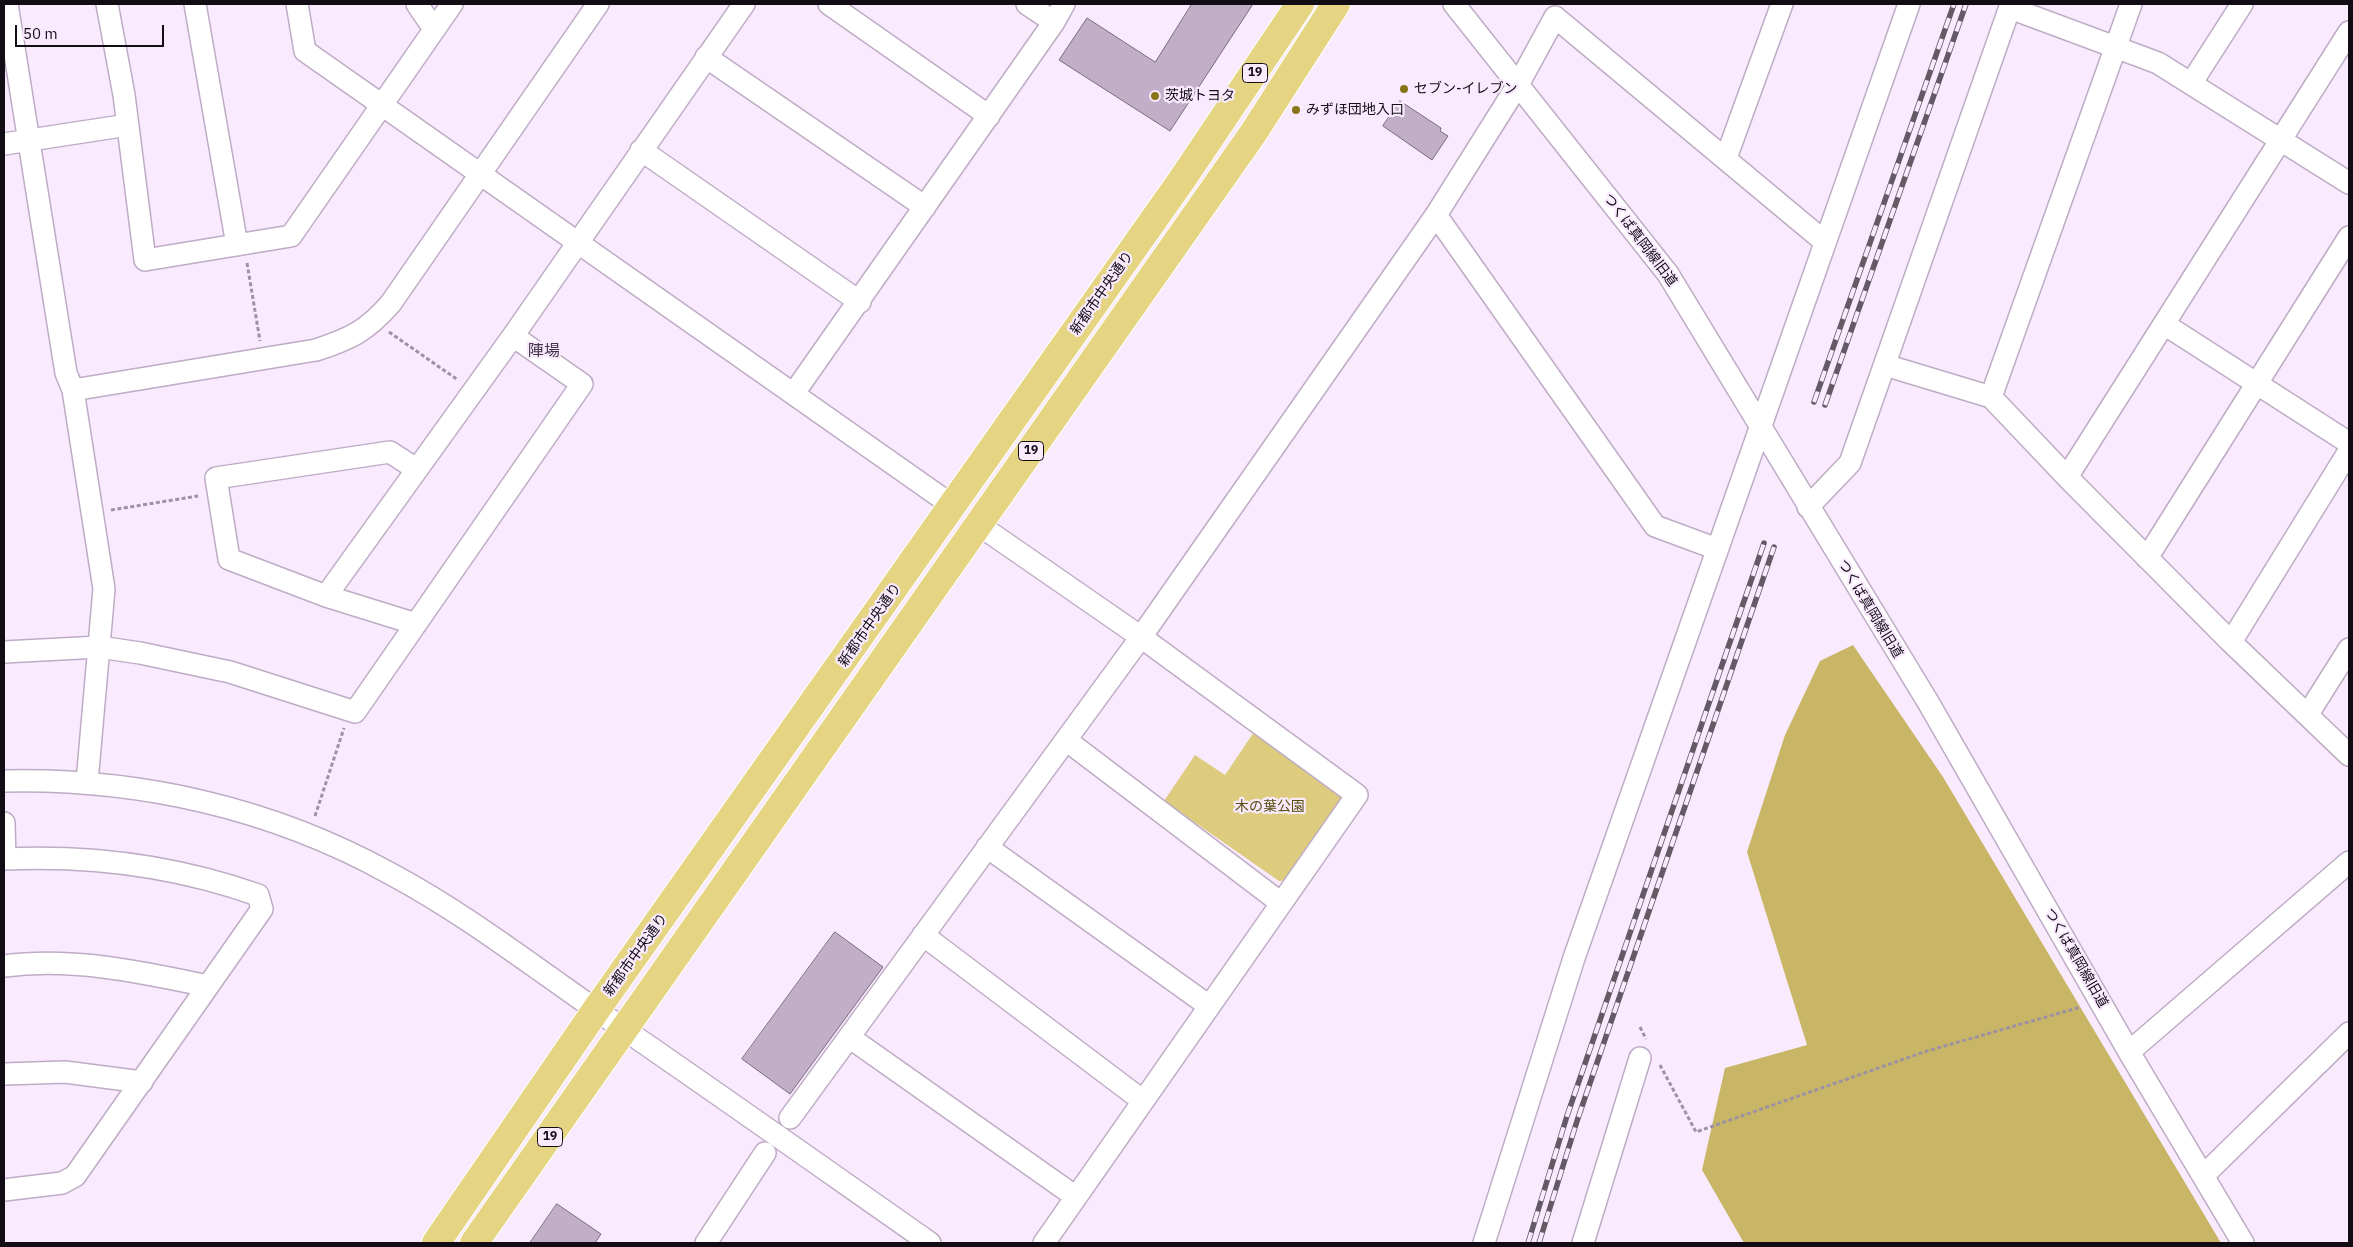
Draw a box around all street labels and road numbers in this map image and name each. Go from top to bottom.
road number: 19 [1242,64,1268,82]
street label: つくば真岡線旧道 [1600,190,1680,290]
street label: 新都市中央通り [1067,248,1137,338]
road number: 19 [1018,442,1044,461]
street label: つくば真岡線旧道 [1834,557,1906,661]
street label: 新都市中央通り [835,580,905,670]
street label: つくば真岡線旧道 [2041,905,2111,1011]
street label: 新都市中央通り [600,910,672,1000]
road number: 19 [538,1128,562,1146]

